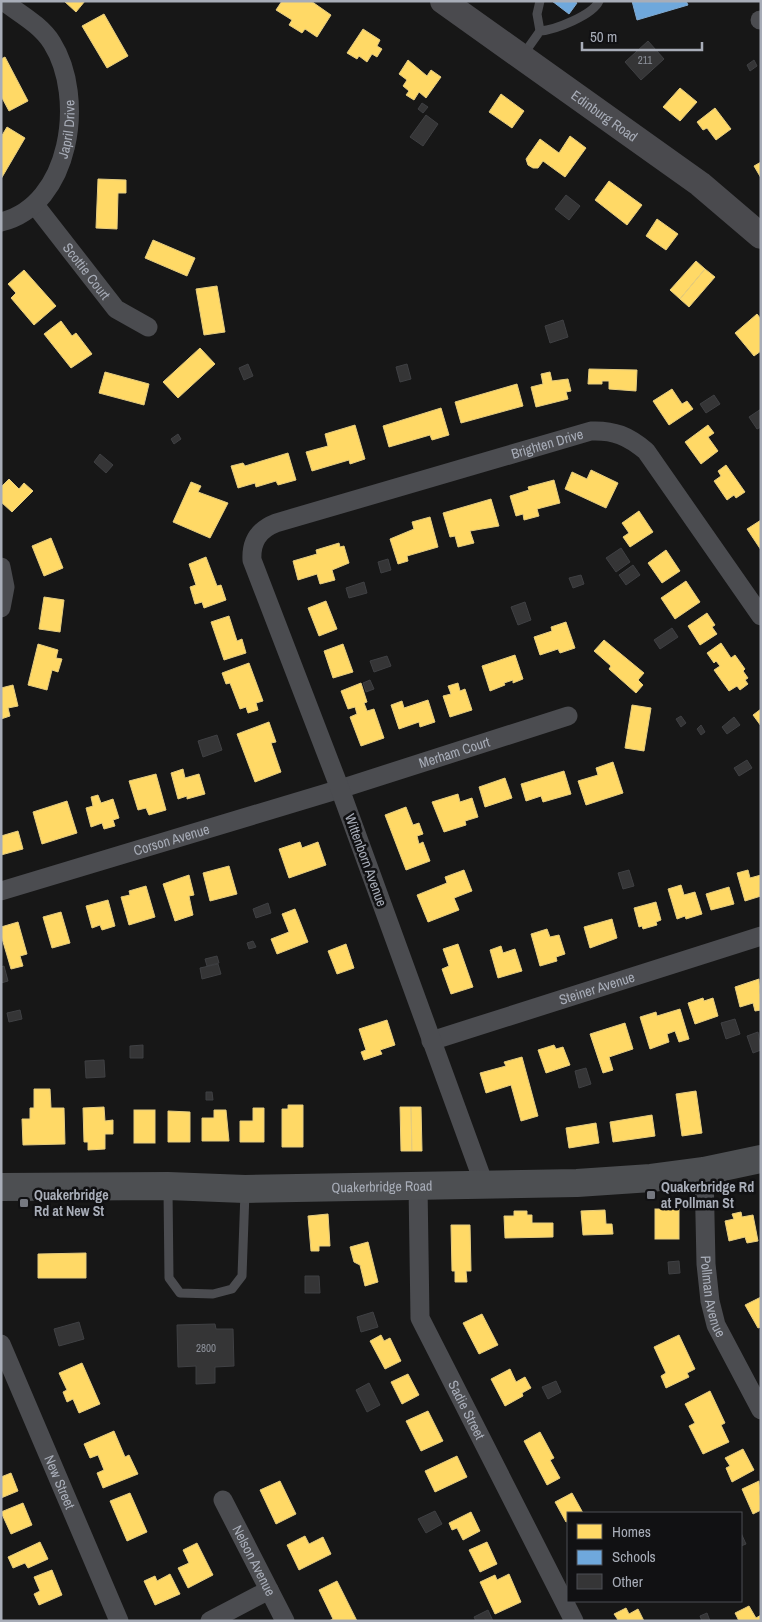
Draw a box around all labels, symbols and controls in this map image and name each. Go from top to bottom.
scale bar [582,20,702,52]
text: 50 m [590,26,617,47]
house number: 211 [638,53,652,67]
street label: Edinburg Road [568,86,641,146]
street label: Japril Drive [54,100,78,161]
street label: Scottie Court [59,239,114,303]
street label: Brighten Drive [509,425,585,463]
street label: Merham Court [417,733,492,772]
street label: Wittenborn Avenue [341,811,391,909]
street label: Corson Avenue [131,820,212,860]
street label: Steiner Avenue [557,968,637,1009]
street label: Quakerbridge Road [331,1177,433,1196]
place label: Quakerbridge Rd at Pollman St [661,1178,754,1212]
place label: Quakerbridge Rd at New St [34,1186,109,1220]
marker: Quakerbridge Rd at Pollman St [645,1189,657,1201]
marker: Quakerbridge Rd at New St [18,1197,30,1209]
street label: Pollman Avenue [697,1255,730,1340]
house number: 2800 [196,1341,216,1355]
street label: Sadie Street [444,1377,489,1442]
street label: New Street [40,1452,79,1512]
legend [567,1512,742,1602]
text: Homes [612,1521,651,1542]
street label: Nelson Avenue [228,1522,280,1599]
text: Schools [612,1546,656,1567]
text: Other [612,1571,643,1592]

